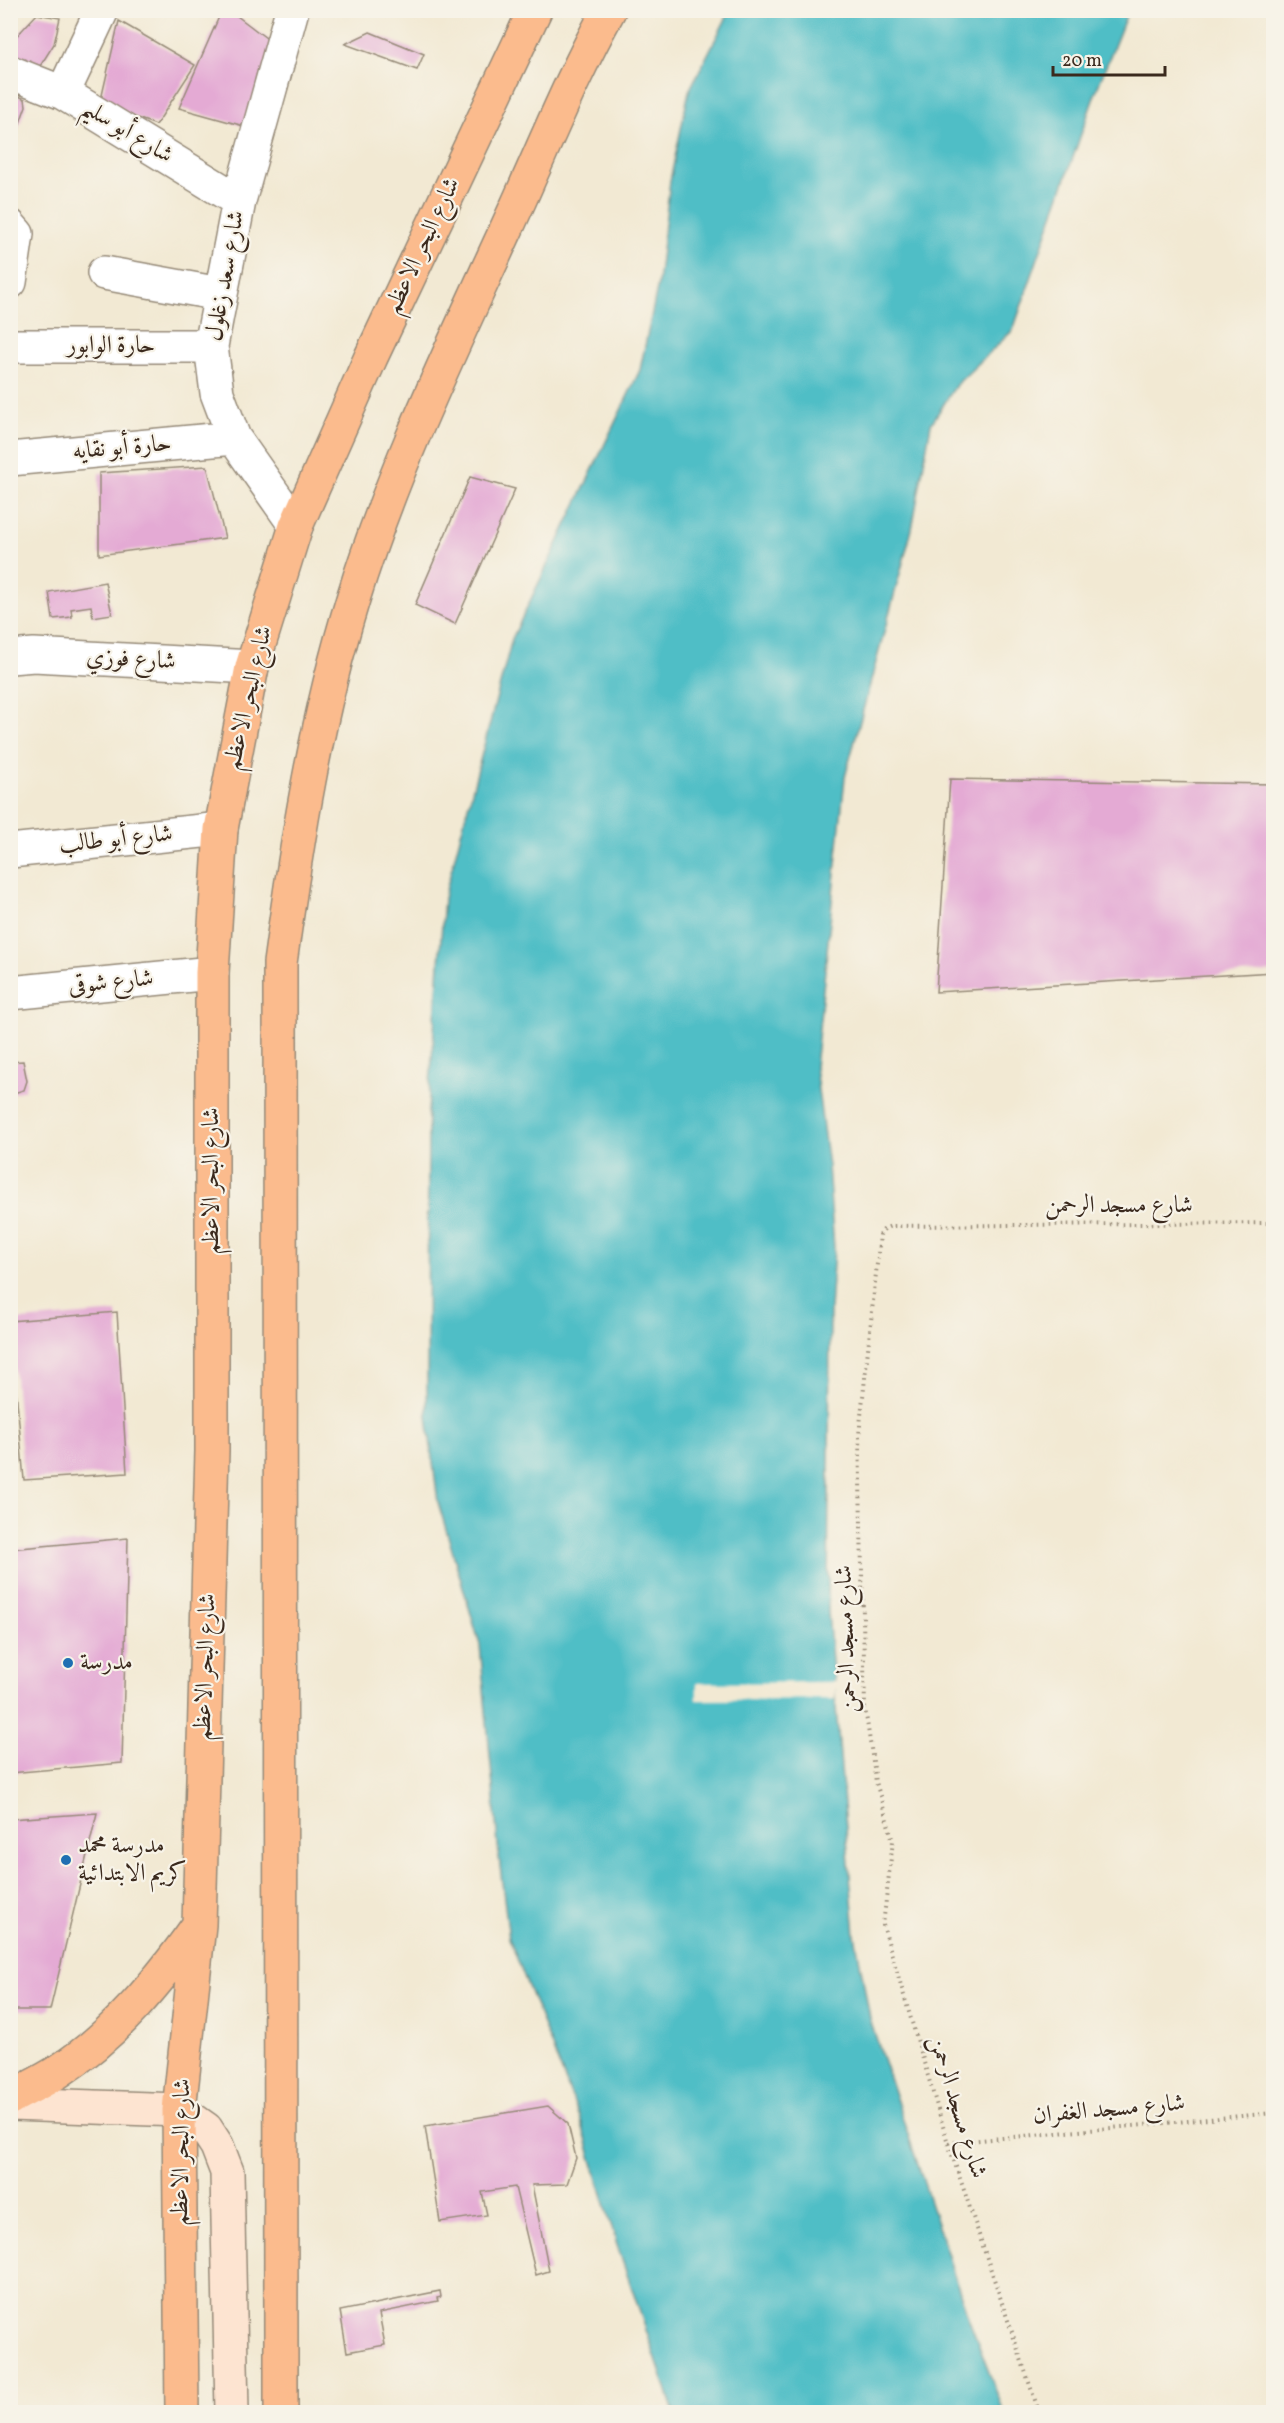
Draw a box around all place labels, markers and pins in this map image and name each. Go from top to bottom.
place label: مدرسة [80,1646,133,1680]
marker: مدرسة [61,1656,75,1670]
place label: مدرسة محمد كريم الابتدائية [78,1829,187,1893]
marker: مدرسة محمد كريم الابتدائية [59,1853,73,1867]

